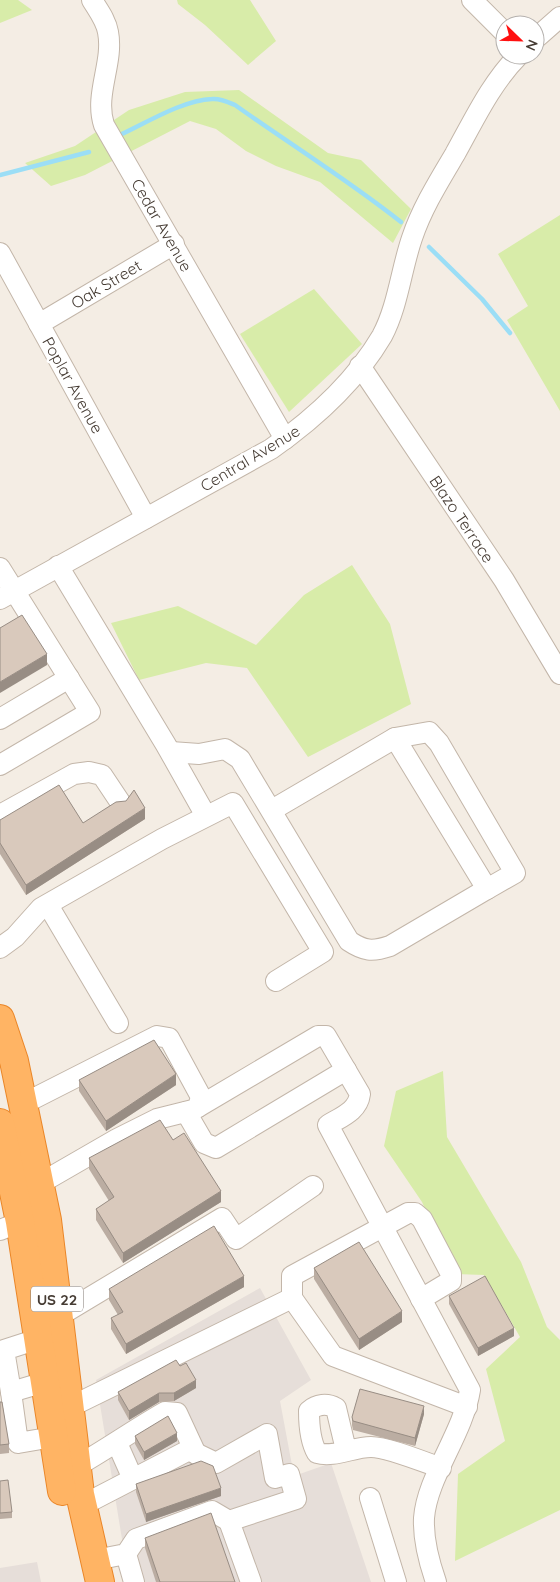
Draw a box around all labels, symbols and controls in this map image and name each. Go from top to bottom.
north arrow [495,15,545,65]
text: N [522,37,542,53]
street label: Cedar Avenue [127,175,197,275]
street label: Oak Street [67,255,145,313]
street label: Poplar Avenue [38,333,108,437]
street label: Central Avenue [197,420,303,496]
street label: Blazo Terrace [425,471,499,567]
road number: US 22 [31,1286,83,1312]

